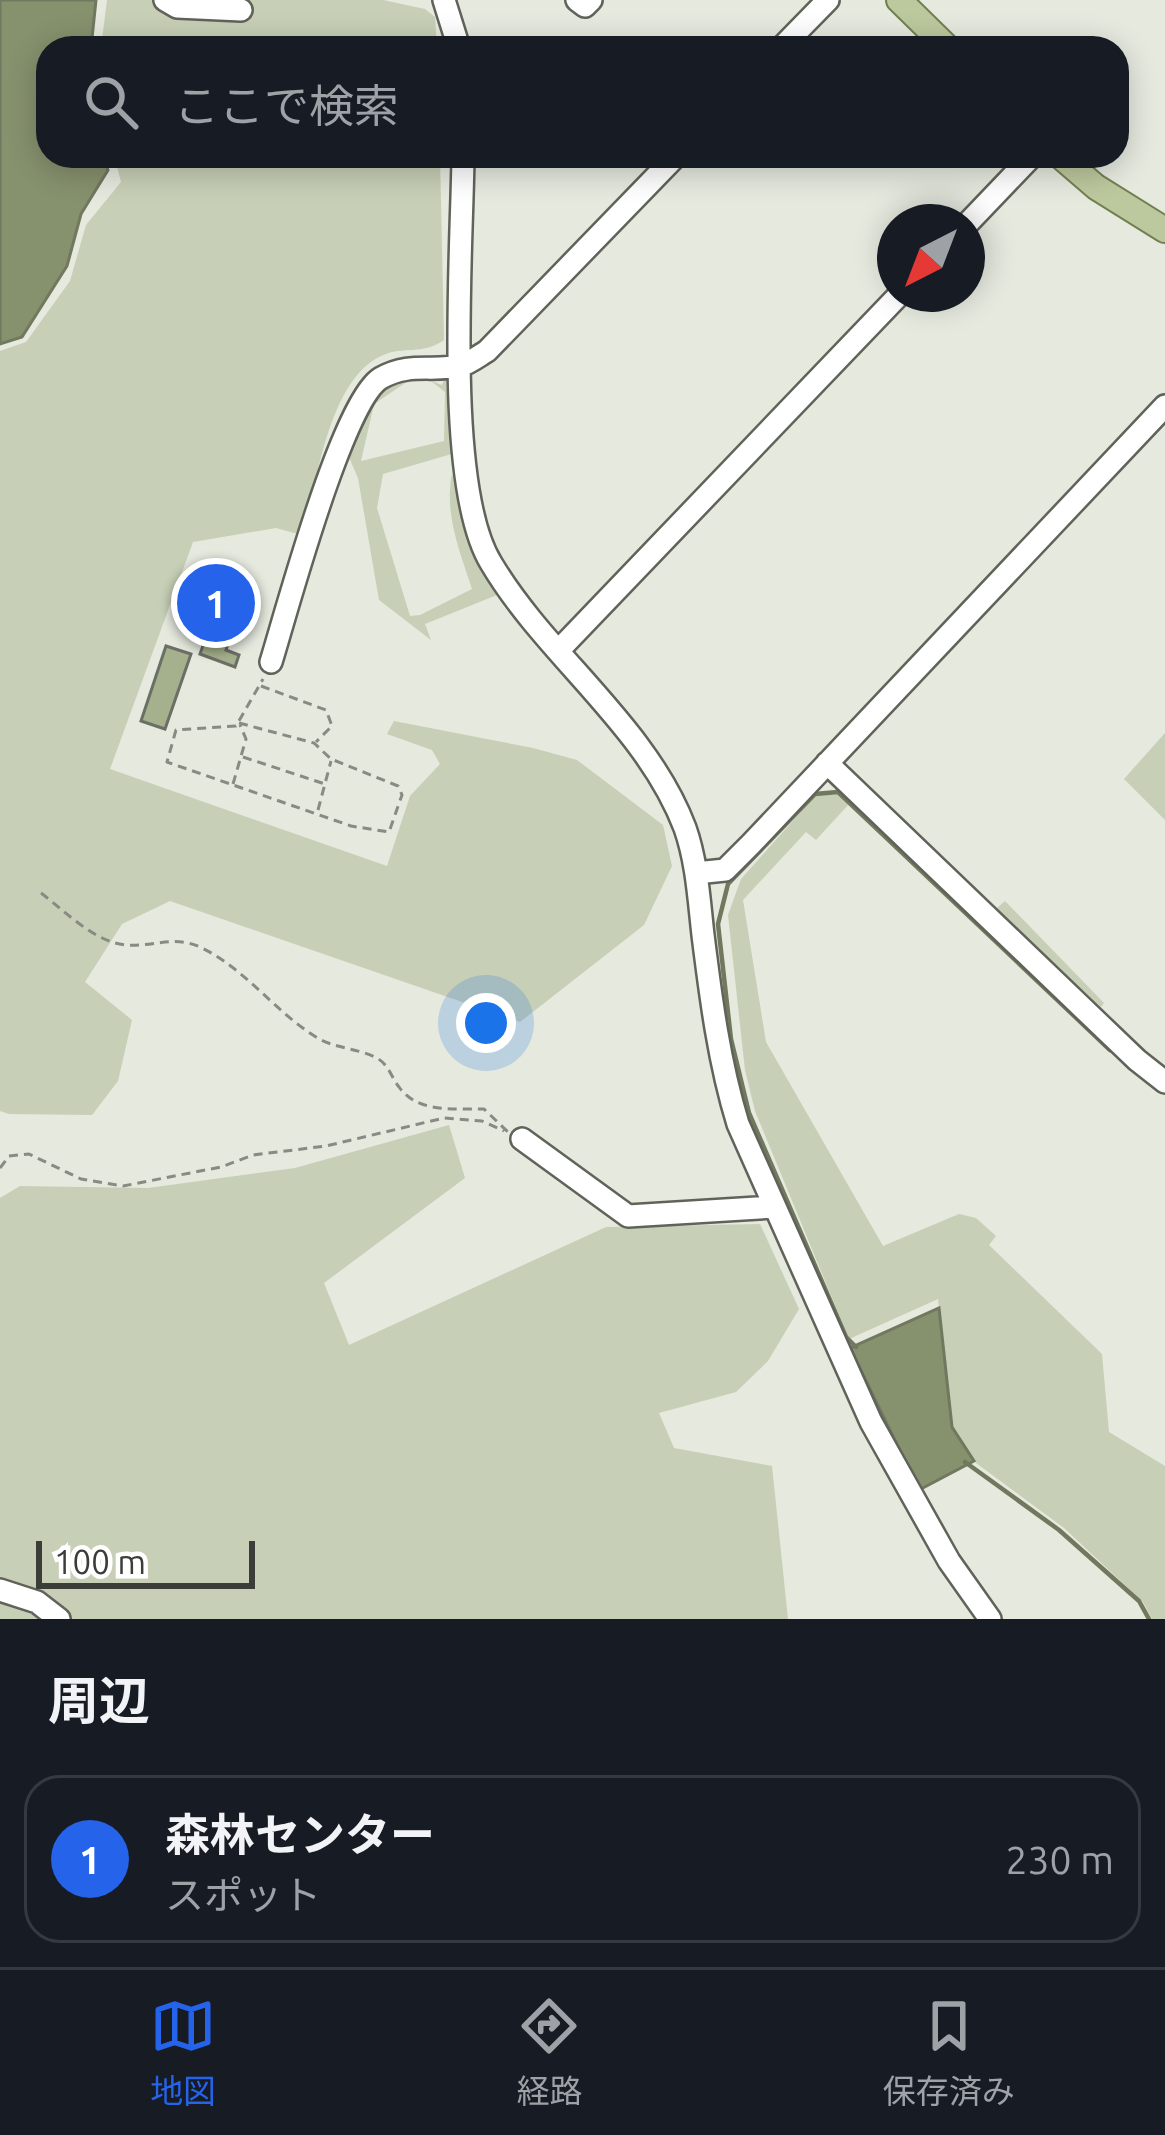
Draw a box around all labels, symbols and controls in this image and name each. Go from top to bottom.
search box [36,36,1129,168]
icon: search [78,69,144,135]
text: ここで検索 [174,80,399,131]
north arrow [877,204,985,312]
pin: 1 [177,558,255,648]
your location [456,993,516,1053]
scale bar [36,1535,255,1588]
text: 100 m [54,1543,146,1580]
text: 周辺 [48,1671,150,1729]
text: 森林センター [165,1809,435,1860]
text: 1 [79,1838,101,1881]
text: 230 m [1005,1838,1114,1881]
text: スポット [165,1873,321,1916]
tab: 地図 [150,1993,216,2113]
tab: 経路 [516,1993,582,2113]
tab: 保存済み [883,1993,1015,2113]

